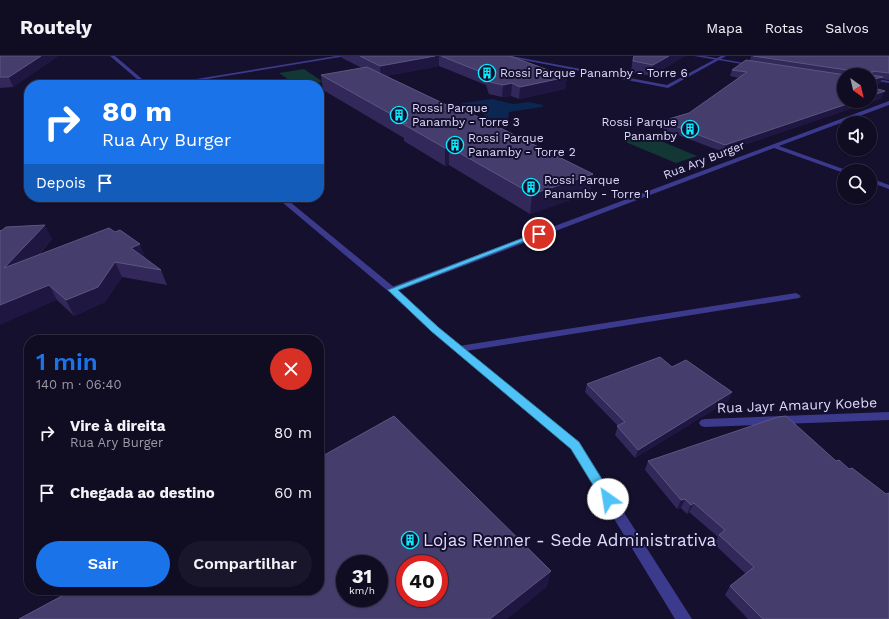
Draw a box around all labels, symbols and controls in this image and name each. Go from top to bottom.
text: Routely [20,16,92,39]
text: Mapa [706,20,743,36]
text: Rotas [765,20,803,36]
text: Salvos [825,20,869,36]
building icon: Rossi Parque Panamby - Torre 6 [477,63,497,83]
place label: Rossi Parque Panamby - Torre 6 [500,66,688,80]
north arrow [837,68,877,108]
map controls [837,68,877,204]
text: 80 m [102,95,172,128]
icon: right [36,96,88,148]
place label: Rossi Parque Panamby - Torre 3 [412,101,520,129]
building icon: Rossi Parque Panamby - Torre 3 [389,105,409,125]
place label: Rossi Parque Panamby [601,115,678,143]
button: sound [837,116,877,156]
building icon: Rossi Parque Panamby [680,119,700,139]
text: Rua Ary Burger [102,129,231,150]
place label: Rossi Parque Panamby - Torre 2 [468,131,576,159]
building icon: Rossi Parque Panamby - Torre 2 [445,135,465,155]
street label: Rua Ary Burger [661,138,747,182]
button: search [837,164,877,204]
icon: arrive [94,172,116,194]
place label: Rossi Parque Panamby - Torre 1 [544,173,649,201]
text: Depois [36,174,86,192]
building icon: Rossi Parque Panamby - Torre 1 [521,177,541,197]
pin [522,217,556,251]
icon: arrive [528,223,550,245]
text: 1 min [36,348,98,376]
button: close [270,348,312,390]
text: 140 m · 06:40 [36,377,122,392]
street label: Rua Jayr Amaury Koebe [717,394,877,416]
text: Vire à direita [70,417,165,435]
icon: right [36,422,58,444]
text: 80 m [274,424,312,442]
text: Rua Ary Burger [70,435,163,450]
position arrow [587,478,629,520]
icon: arrive [36,482,58,504]
text: Chegada ao destino [70,484,215,502]
text: 60 m [274,484,312,502]
building icon: Lojas Renner - Sede Administrativa [400,530,420,550]
place label: Lojas Renner - Sede Administrativa [423,530,717,550]
button: Sair [36,541,170,587]
button: Compartilhar [178,541,312,587]
speed limit sign: 40 [396,555,448,607]
text: 31 [352,564,372,588]
text: km/h [349,585,375,596]

